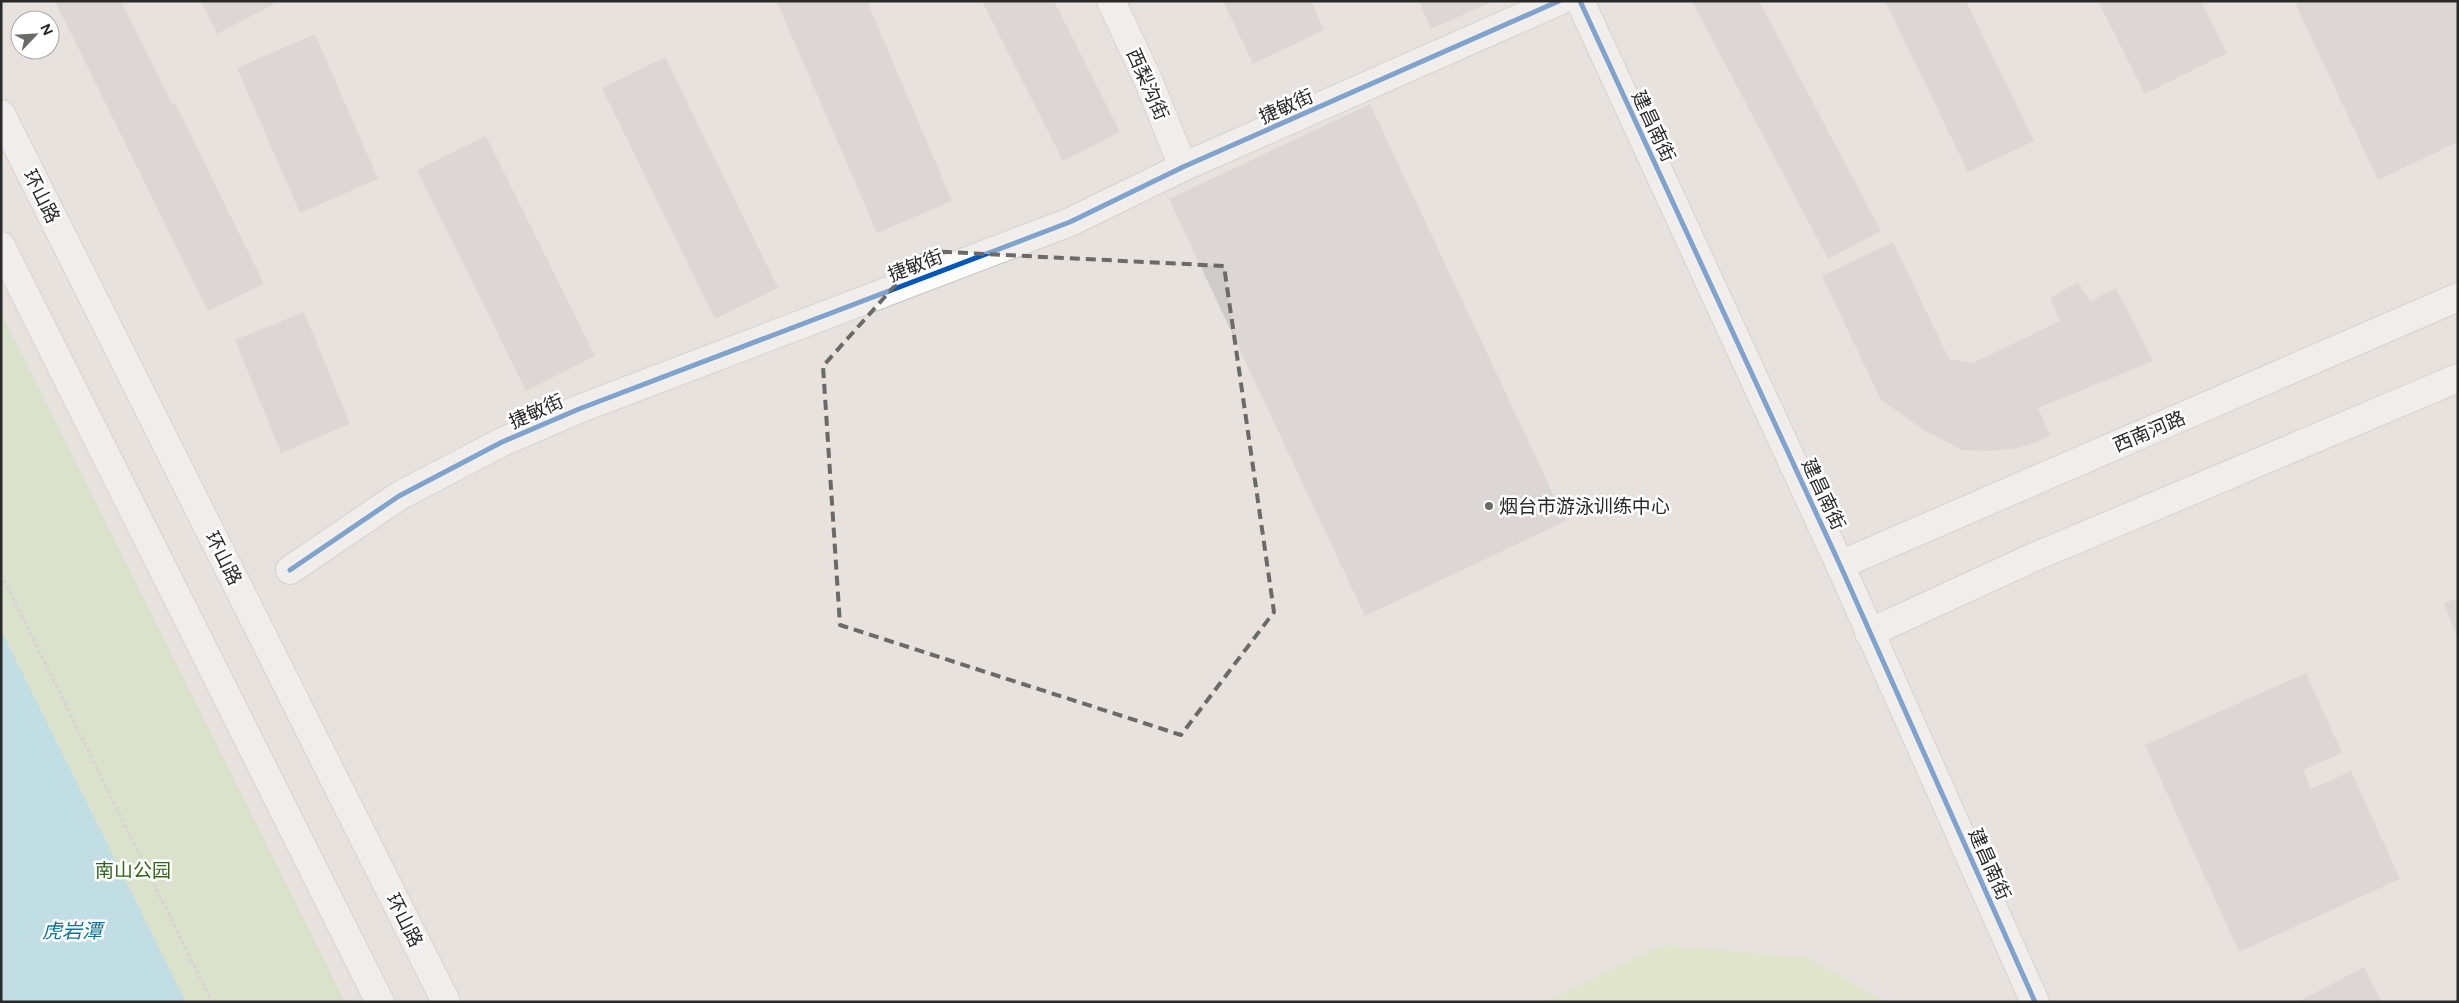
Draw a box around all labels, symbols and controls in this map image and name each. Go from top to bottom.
north arrow [10,10,60,60]
text: N [36,21,56,38]
street label: 西梨沟街 [1122,45,1174,124]
street label: 捷敏街 [1255,84,1317,129]
street label: 建昌南街 [1627,87,1680,166]
street label: 环山路 [18,166,65,227]
street label: 捷敏街 [884,245,946,286]
street label: 捷敏街 [505,389,567,434]
street label: 西南河路 [2110,406,2189,457]
street label: 建昌南街 [1797,455,1850,534]
place label: 烟台市游泳训练中心 [1499,495,1670,518]
marker: 烟台市游泳训练中心 [1483,500,1495,512]
street label: 环山路 [200,528,247,589]
street label: 建昌南街 [1964,825,2016,904]
park label: 南山公园 [95,859,171,882]
street label: 环山路 [381,890,428,951]
water label: 虎岩潭 [42,919,106,943]

